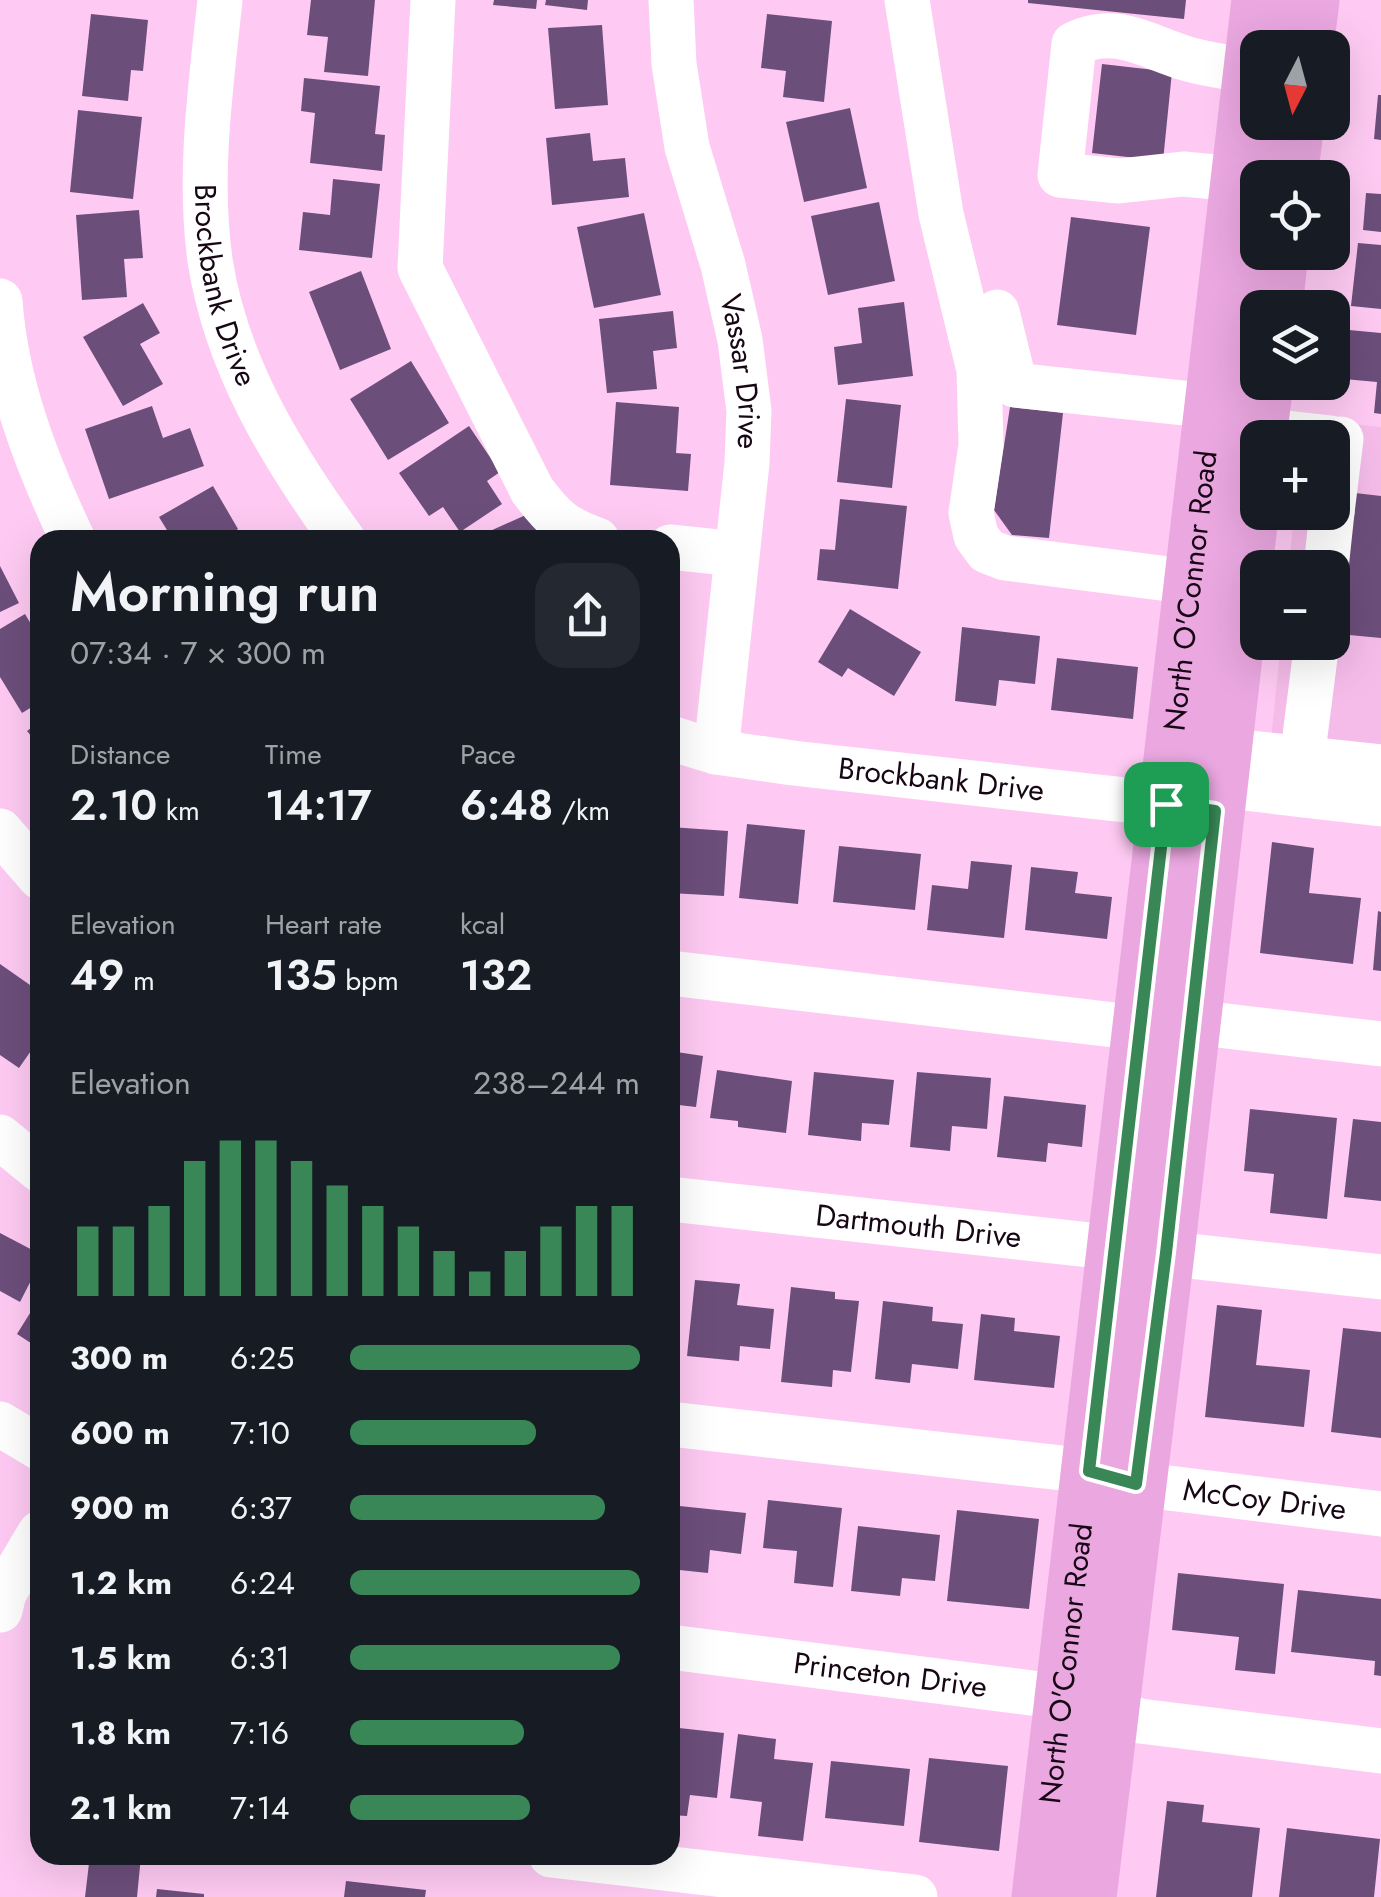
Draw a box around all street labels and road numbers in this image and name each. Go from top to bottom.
street label: Brockbank Drive [184,184,268,393]
street label: Vassar Drive [709,290,771,450]
street label: North O'Connor Road [1152,448,1228,733]
street label: Brockbank Drive [836,746,1046,812]
street label: Dartmouth Drive [814,1193,1024,1258]
street label: McCoy Drive [1181,1468,1349,1531]
street label: North O'Connor Road [1028,1521,1103,1806]
street label: Princeton Drive [791,1641,990,1708]

